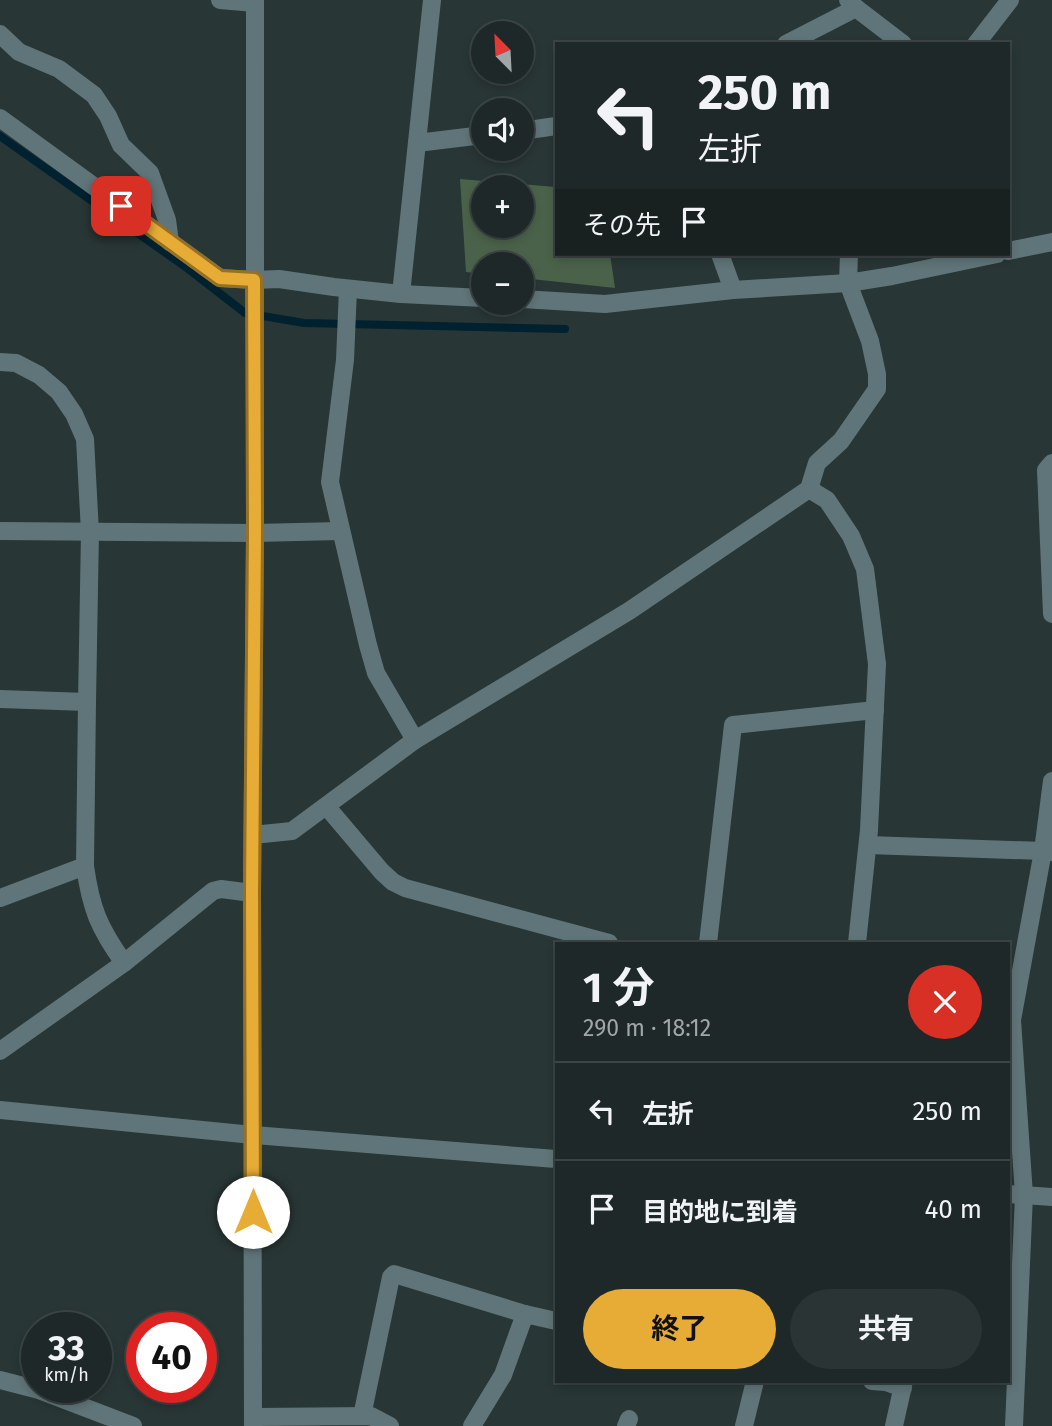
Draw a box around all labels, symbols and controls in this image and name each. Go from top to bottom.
north arrow [471,21,534,84]
map controls [471,21,534,315]
text: 250 m [698,63,831,122]
icon: left [583,70,674,161]
button: sound [471,98,534,161]
text: 左折 [698,130,762,168]
button: + [471,175,534,238]
pin [91,176,151,236]
icon: arrive [102,187,140,225]
icon: arrive [675,203,713,241]
text: その先 [583,210,661,241]
button: − [471,252,534,315]
text: 1 分 [583,963,654,1013]
button: close [908,965,982,1039]
text: 290 m · 18:12 [583,1014,711,1042]
icon: left [583,1092,621,1130]
text: 250 m [912,1096,982,1127]
text: 左折 [642,1099,694,1130]
position arrow [216,1175,290,1249]
icon: arrive [583,1190,621,1228]
text: 40 m [924,1194,982,1225]
text: 目的地に到着 [642,1197,798,1228]
button: 終了 [583,1289,776,1369]
button: 共有 [790,1289,982,1369]
speed limit sign: 40 [126,1312,217,1403]
text: 33 [48,1327,85,1369]
text: km/h [44,1364,89,1386]

